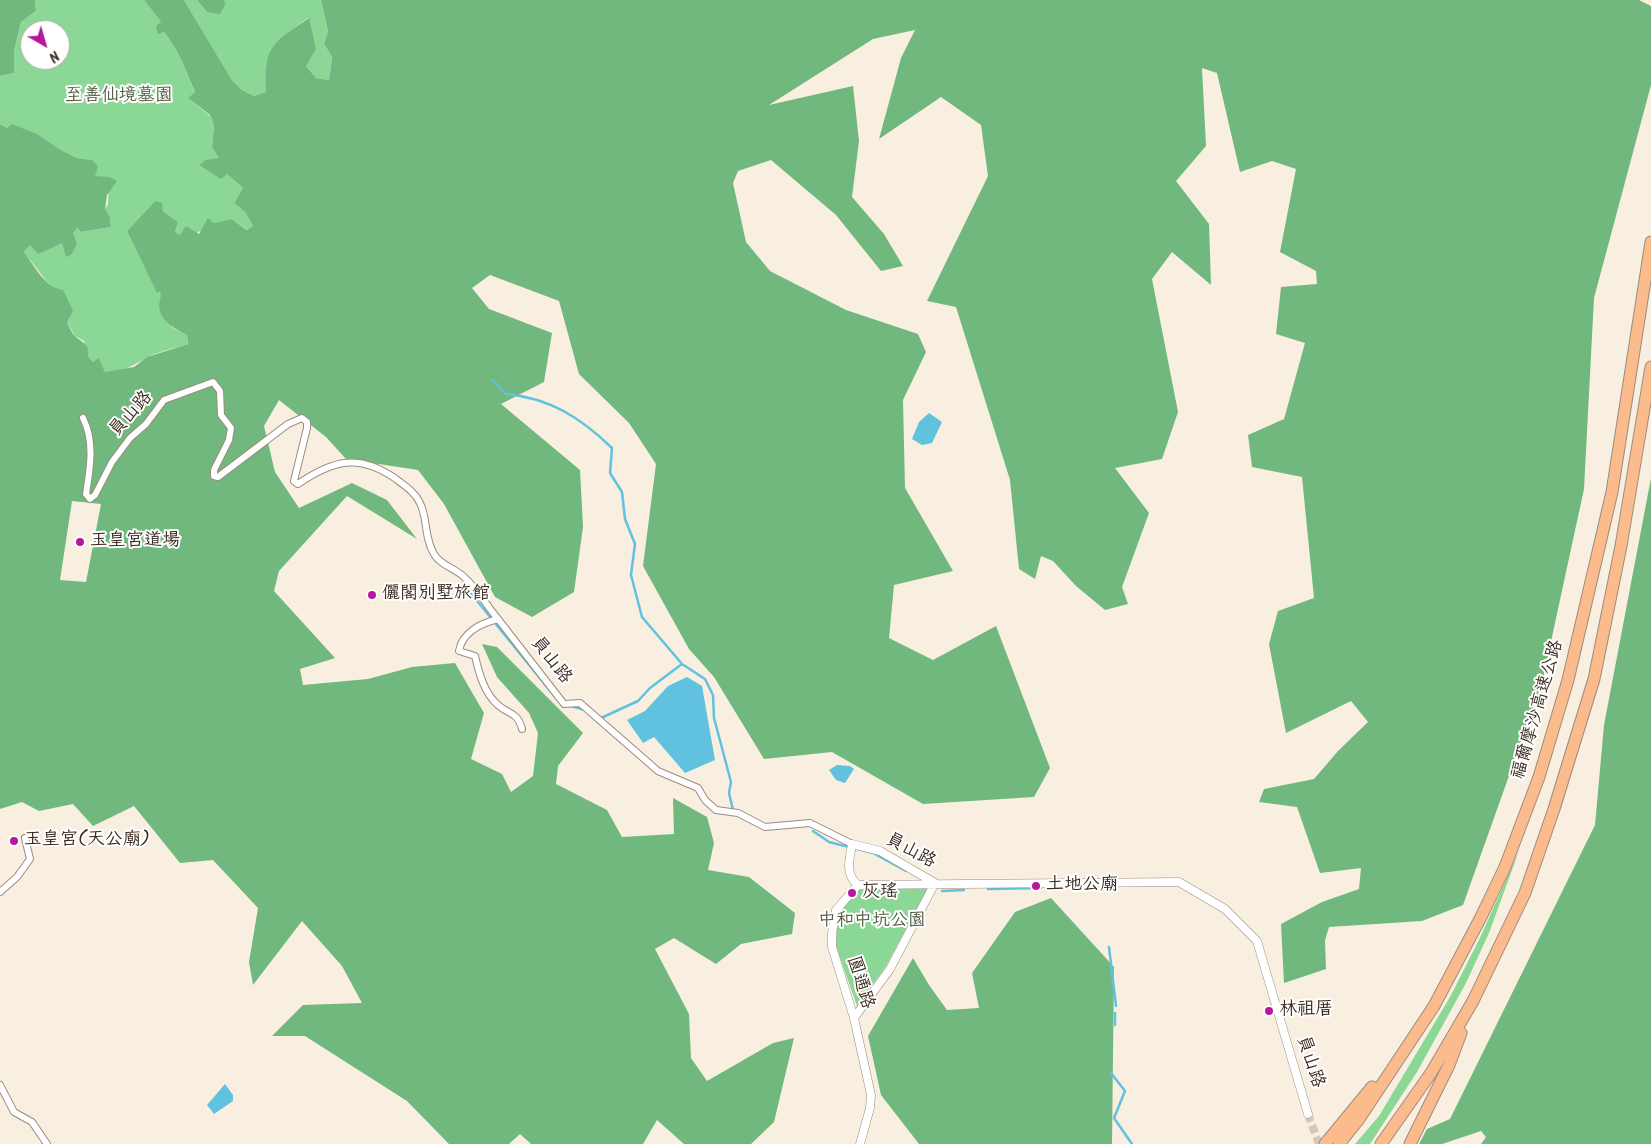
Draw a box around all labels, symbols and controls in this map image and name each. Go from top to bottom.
north arrow [20,20,70,70]
text: N [43,45,64,67]
park label: 至善仙境墓園 [65,86,173,108]
street label: 員山路 [106,388,158,442]
place label: 玉皇宮道場 [90,531,180,553]
marker: 玉皇宮道場 [74,536,86,548]
place label: 儷閣別墅旅館 [382,584,490,606]
marker: 儷閣別墅旅館 [366,589,378,601]
street label: 員山路 [525,633,575,689]
street label: 福爾摩沙高速公路 [1509,638,1569,782]
place label: 玉皇宮(天公廟) [24,830,150,852]
street label: 員山路 [881,830,939,874]
marker: 玉皇宮(天公廟) [8,835,20,847]
place label: 土地公廟 [1046,875,1118,897]
marker: 土地公廟 [1030,880,1042,892]
place label: 灰瑤 [862,882,898,904]
marker: 灰瑤 [846,887,858,899]
park label: 中和中坑公園 [818,911,926,933]
street label: 圓通路 [841,954,877,1012]
place label: 林祖厝 [1279,1000,1333,1022]
marker: 林祖厝 [1263,1005,1275,1017]
street label: 員山路 [1290,1033,1328,1091]

